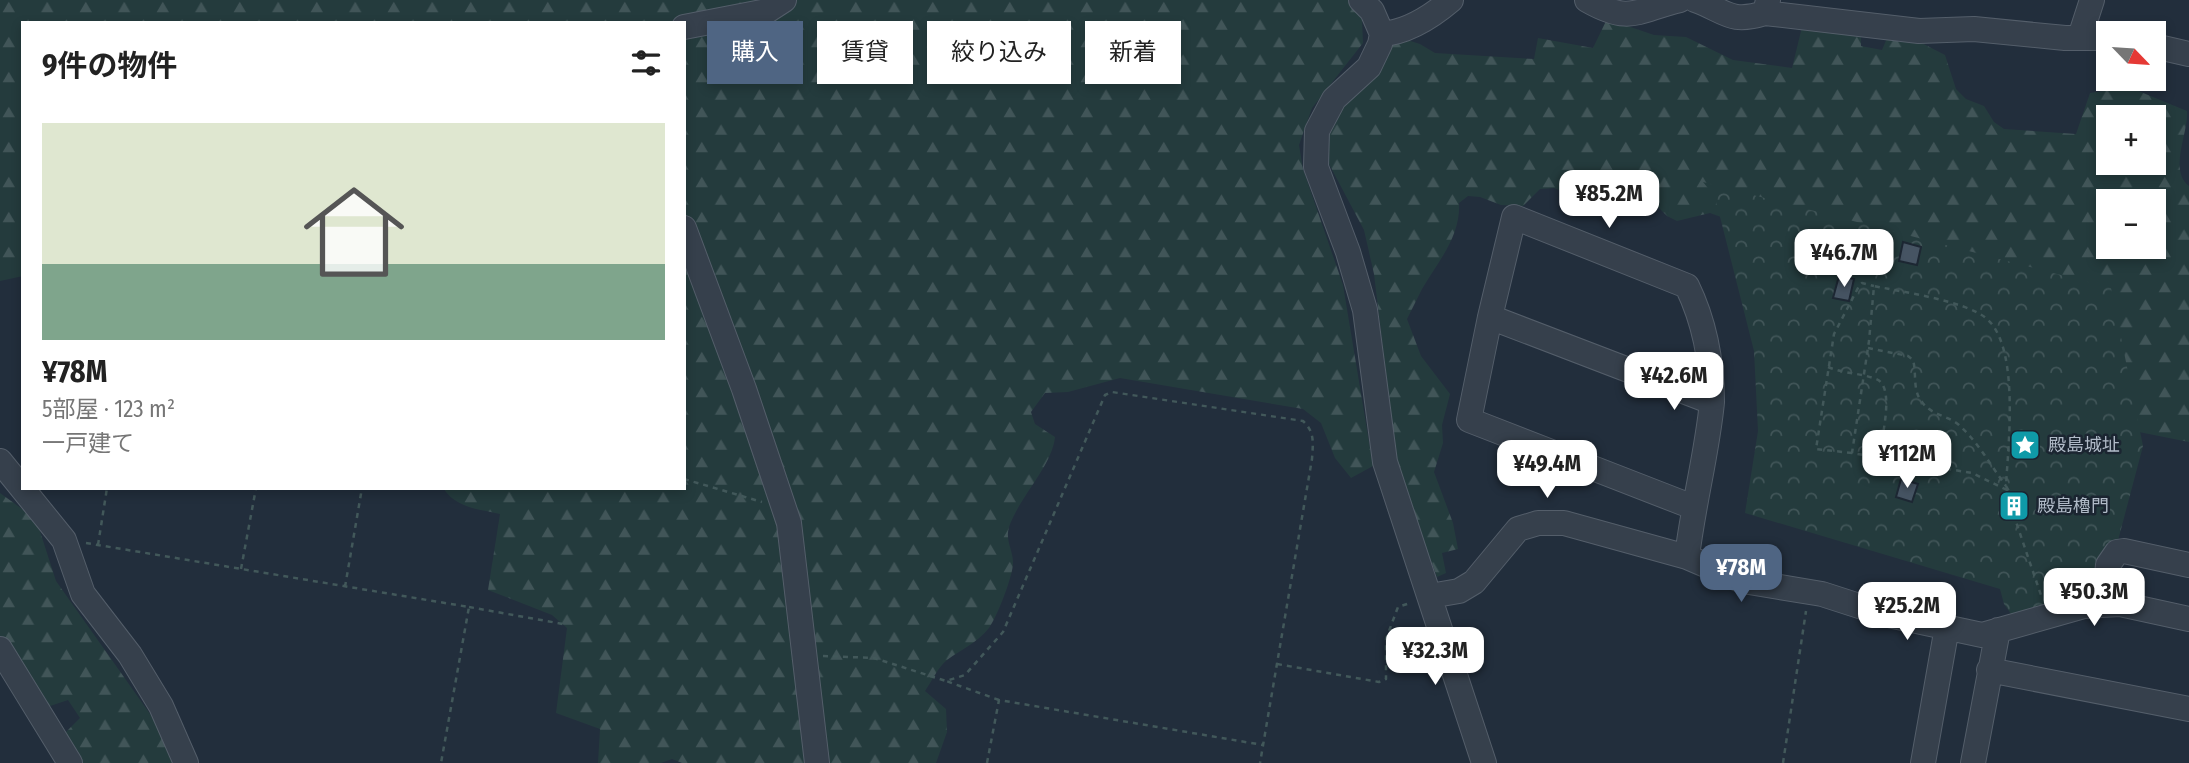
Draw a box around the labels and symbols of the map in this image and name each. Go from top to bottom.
north arrow [2096,21,2166,91]
pin: ¥85.2M [1552,170,1666,230]
pin: ¥46.7M [1787,230,1901,289]
pin: ¥42.6M [1617,352,1731,412]
place icon: 殿島城址 [2008,428,2042,462]
pin: ¥112M [1858,430,1956,490]
place label: 殿島城址 [2048,434,2120,456]
pin: ¥49.4M [1490,440,1604,500]
building icon: 殿島櫓門 [1997,489,2031,523]
place label: 殿島櫓門 [2037,495,2109,517]
pin: ¥78M [1700,544,1782,604]
pin: ¥50.3M [2037,568,2151,628]
pin: ¥25.2M [1850,582,1964,642]
pin: ¥32.3M [1378,628,1492,687]

